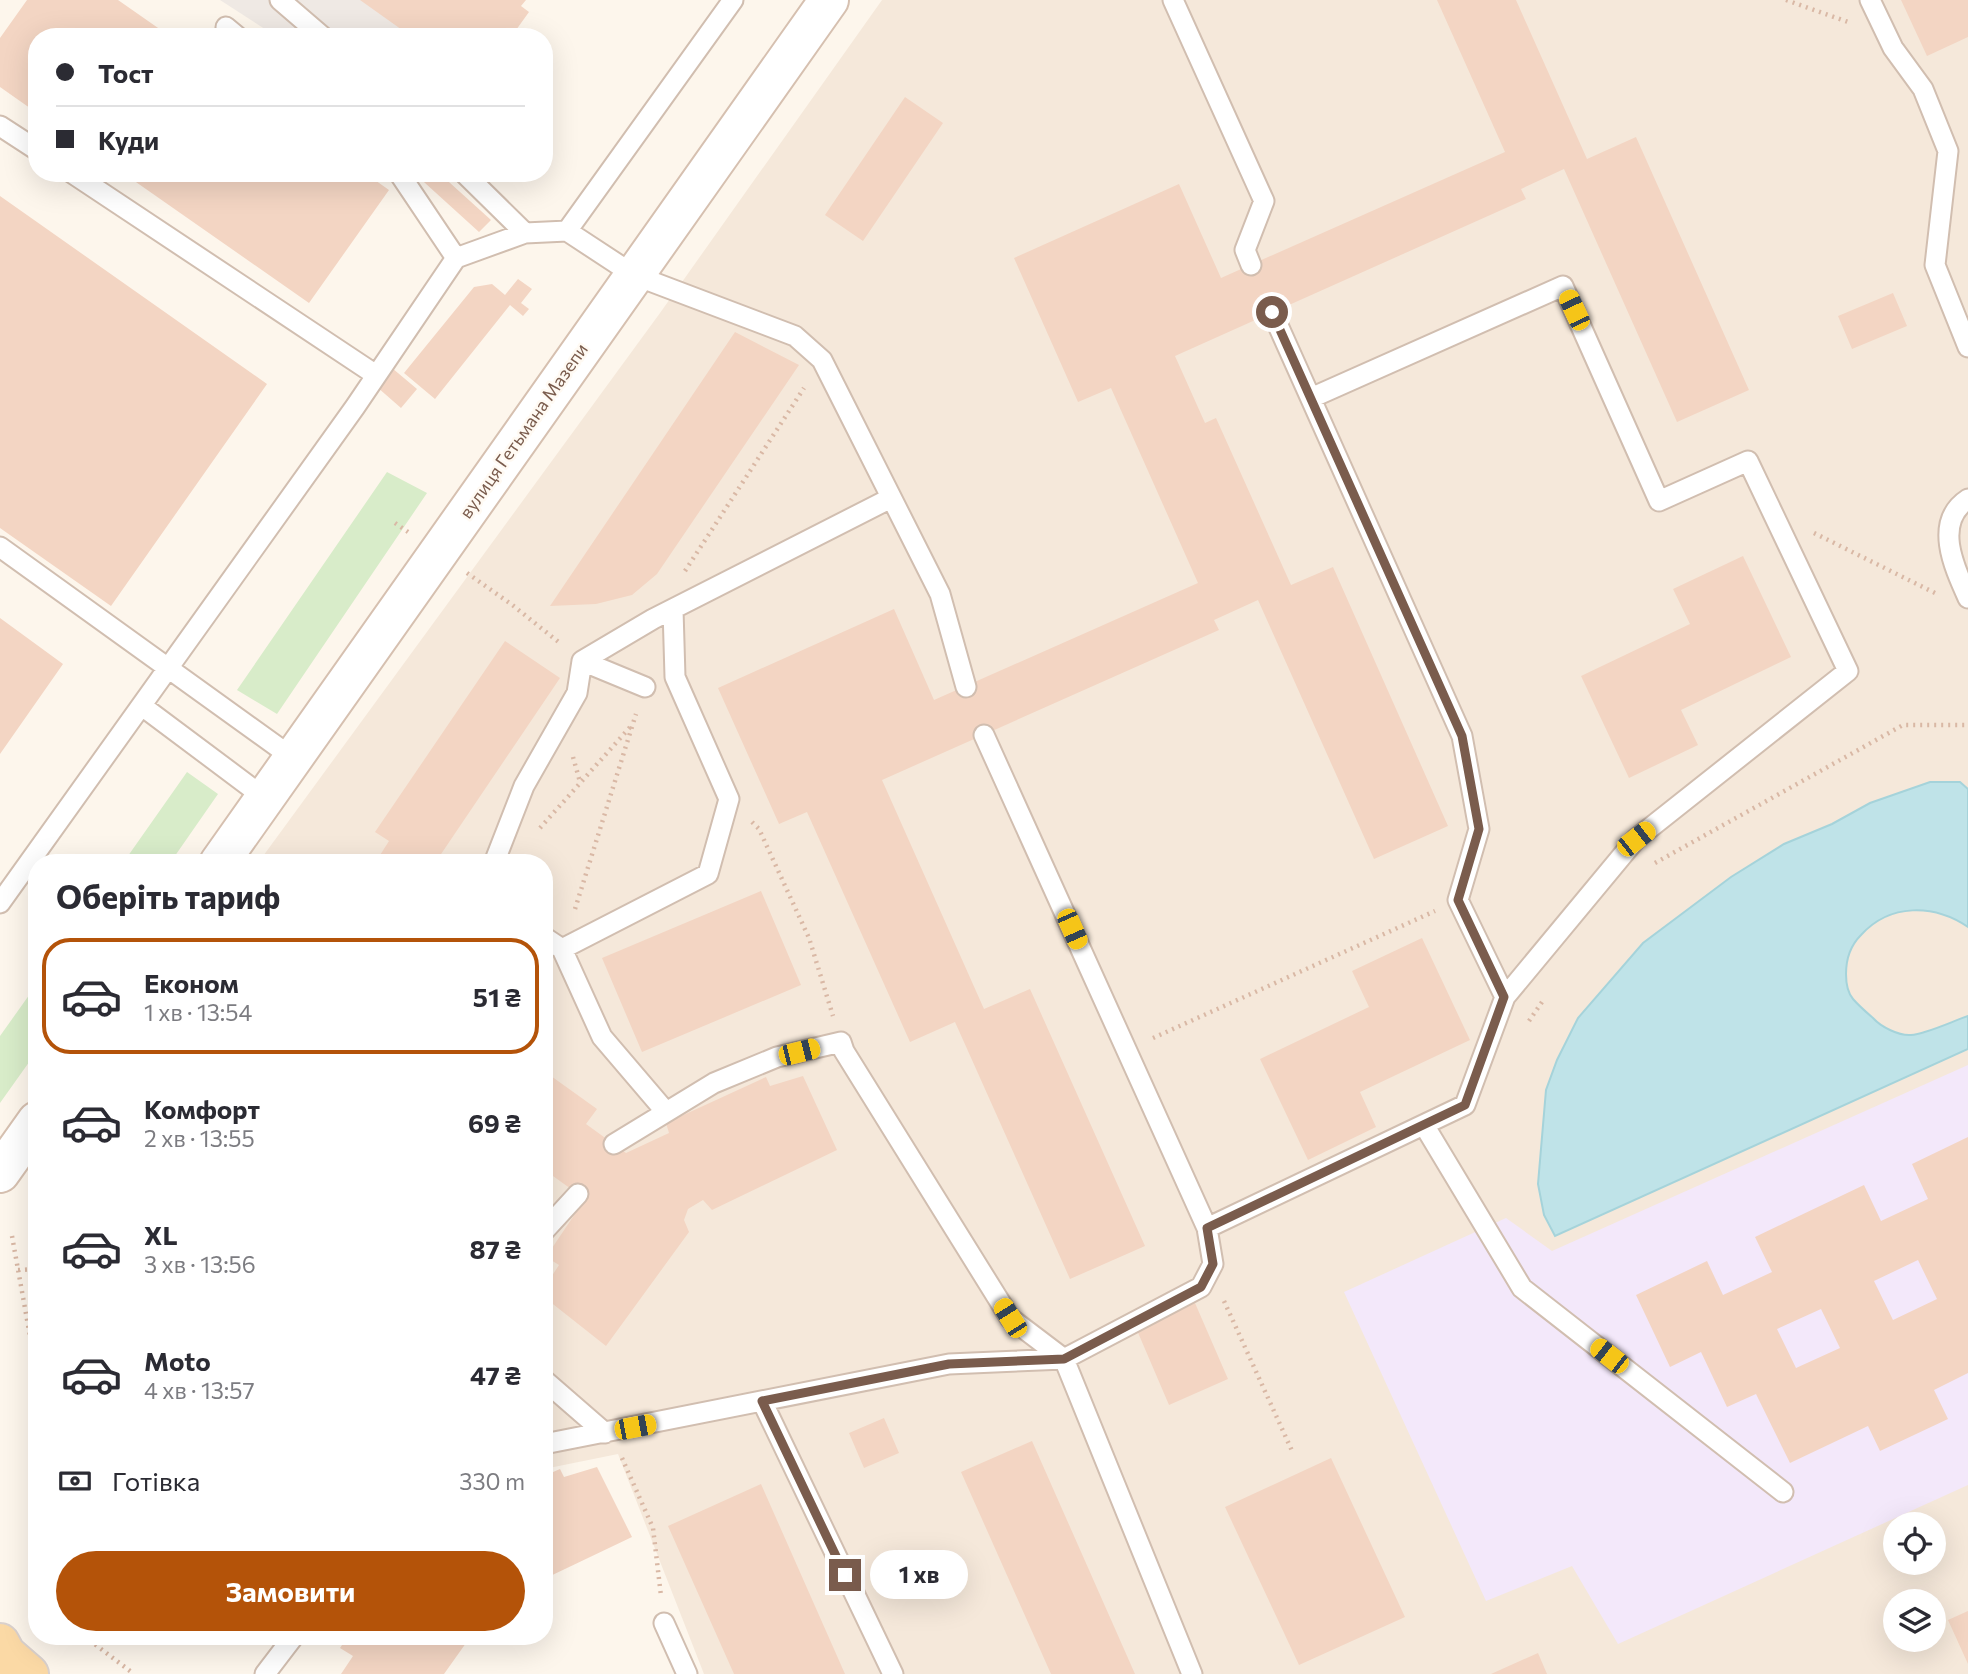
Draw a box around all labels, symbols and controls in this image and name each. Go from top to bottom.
text: Тост [98,57,154,88]
text: Куди [98,124,159,155]
car [1556,287,1593,333]
route start [1256,296,1288,328]
street label: вулиця Гетьмана Мазепи [454,339,592,522]
car [1613,818,1660,860]
text: Оберіть тариф [56,876,280,916]
car [1054,906,1091,952]
icon: car [60,965,123,1028]
text: Економ [144,967,239,998]
text: 51 ₴ [473,981,521,1012]
text: 1 хв · 13:54 [144,998,252,1026]
car [777,1037,822,1067]
icon: car [60,1091,123,1154]
text: Комфорт [144,1093,260,1124]
text: 69 ₴ [468,1107,521,1138]
text: 2 хв · 13:55 [144,1124,255,1152]
icon: car [60,1217,123,1280]
text: XL [144,1219,178,1250]
text: 87 ₴ [470,1233,521,1264]
text: 3 хв · 13:56 [144,1250,256,1278]
car [990,1295,1031,1341]
car [1586,1335,1633,1377]
icon: car [60,1343,123,1406]
text: Moto [144,1345,211,1376]
text: 47 ₴ [470,1359,521,1390]
text: 4 хв · 13:57 [144,1376,255,1404]
car [613,1413,658,1441]
icon: cash [56,1462,94,1500]
text: Готівка [112,1465,200,1496]
text: 330 m [459,1467,525,1495]
map controls [1883,1512,1946,1652]
button: locate [1883,1512,1946,1575]
callout: 1 хв [870,1550,968,1600]
button: Замовити [56,1551,525,1631]
route end [829,1559,861,1591]
text: 1 хв [899,1560,939,1588]
button: layers [1883,1589,1946,1652]

